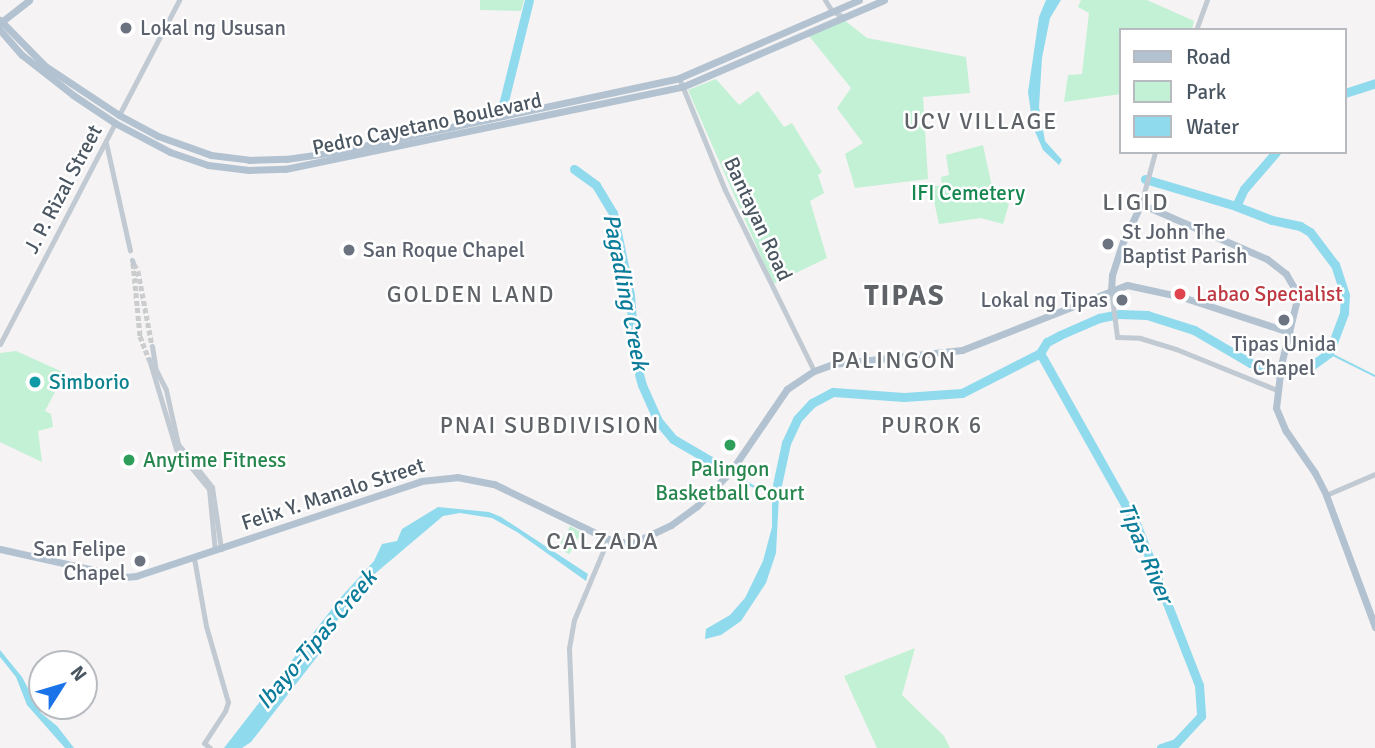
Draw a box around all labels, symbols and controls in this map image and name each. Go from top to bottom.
place label: Lokal ng Ususan [140,15,286,41]
marker: Lokal ng Ususan [118,20,134,36]
legend [1120,28,1347,154]
text: Road [1186,44,1231,70]
text: Park [1186,79,1226,105]
street label: Pedro Cayetano Boulevard [310,87,544,161]
district label: UCV VILLAGE [905,108,1057,136]
text: Water [1186,114,1239,140]
street label: J. P. Rizal Street [19,120,107,258]
street label: Bantayan Road [718,153,798,285]
park label: IFI Cemetery [911,180,1025,206]
district label: LIGID [1103,189,1169,217]
water label: Pagadling Creek [596,211,654,373]
place label: St John The Baptist Parish [1122,219,1247,269]
marker: St John The Baptist Parish [1100,236,1116,252]
place label: San Roque Chapel [363,237,525,263]
marker: San Roque Chapel [341,242,357,258]
district label: TIPAS [865,279,945,313]
district label: GOLDEN LAND [388,281,554,309]
place label: Labao Specialist [1196,281,1343,307]
marker: Labao Specialist [1170,284,1190,304]
place label: Lokal ng Tipas [981,287,1108,313]
marker: Lokal ng Tipas [1114,292,1130,308]
marker: Tipas Unida Chapel [1276,312,1292,328]
place label: Tipas Unida Chapel [1232,331,1336,381]
district label: PALINGON [832,347,956,375]
place label: Simborio [49,369,130,395]
marker: Simborio [27,374,43,390]
district label: PNAI SUBDIVISION [442,412,658,440]
district label: PUROK 6 [882,412,982,440]
marker: Palingon Basketball Court [722,437,738,453]
place label: Anytime Fitness [143,447,286,473]
marker: Anytime Fitness [121,452,137,468]
street label: Felix Y. Manalo Street [238,452,428,536]
place label: Palingon Basketball Court [655,456,805,506]
water label: Tipas River [1111,499,1179,607]
district label: CALZADA [547,528,659,556]
place label: San Felipe Chapel [33,536,126,586]
marker: San Felipe Chapel [132,553,148,569]
water label: Ibayo-Tipas Creek [251,565,383,715]
north arrow [28,650,98,720]
text: N [65,661,92,686]

